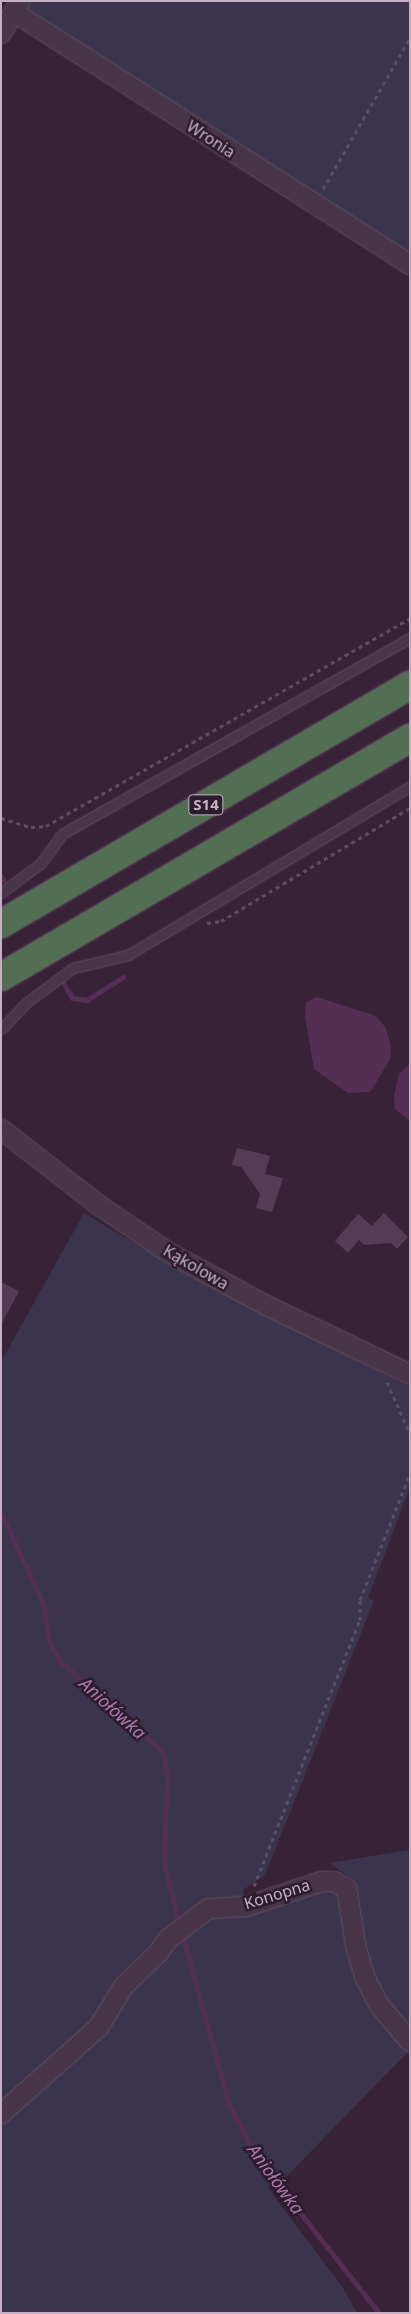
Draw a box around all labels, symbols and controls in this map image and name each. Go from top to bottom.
street label: Wronia [183,116,239,162]
road number: S14 [187,792,225,818]
street label: Kąkolowa [160,1241,232,1293]
water label: Aniołówka [75,1673,151,1743]
street label: Konopna [242,1875,312,1913]
water label: Aniołówka [243,2140,309,2218]

